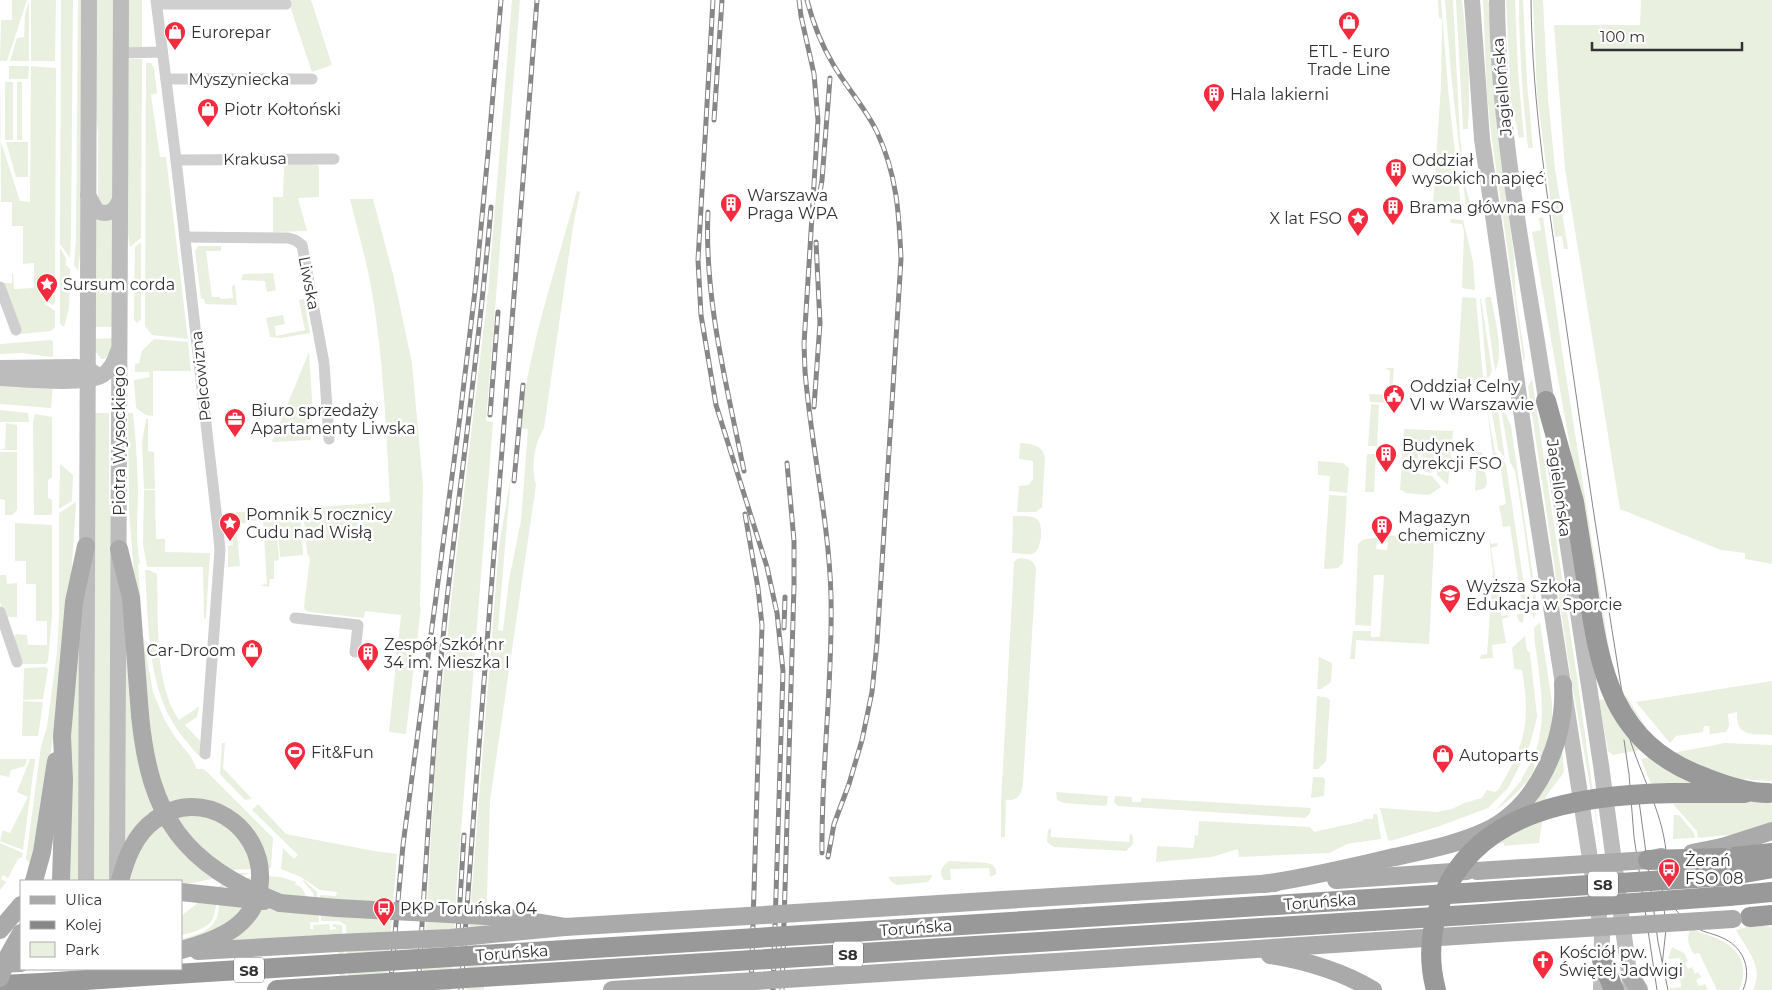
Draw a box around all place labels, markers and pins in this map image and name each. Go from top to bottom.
shop icon: ETL - Euro Trade Line [1337,10,1361,41]
shop icon: Eurorepar [163,20,187,51]
place label: Eurorepar [191,23,271,42]
place label: ETL - Euro Trade Line [1307,42,1391,79]
building icon: Hala lakierni [1202,82,1226,113]
place label: Hala lakierni [1230,85,1329,104]
shop icon: Piotr Kołtoński [196,97,220,128]
place label: Piotr Kołtoński [224,100,341,119]
place label: Oddział wysokich napięć [1412,151,1544,188]
building icon: Oddział wysokich napięć [1384,157,1408,188]
place label: Warszawa Praga WPA [747,186,838,223]
building icon: Warszawa Praga WPA [719,192,743,223]
building icon: Brama główna FSO [1381,195,1405,226]
place label: Brama główna FSO [1409,198,1564,217]
place icon: X lat FSO [1346,206,1370,237]
place label: X lat FSO [1270,209,1342,228]
place icon: Sursum corda [35,272,59,303]
place label: Sursum corda [63,275,175,294]
place label: Oddział Celny VI w Warszawie [1410,377,1534,414]
public building icon: Oddział Celny VI w Warszawie [1382,383,1406,414]
place label: Biuro sprzedaży Apartamenty Liwska [251,401,416,438]
office icon: Biuro sprzedaży Apartamenty Liwska [223,407,247,438]
place label: Budynek dyrekcji FSO [1402,436,1502,473]
building icon: Budynek dyrekcji FSO [1374,442,1398,473]
place label: Pomnik 5 rocznicy Cudu nad Wisłą [246,505,393,542]
place label: Magazyn chemiczny [1398,508,1485,545]
place icon: Pomnik 5 rocznicy Cudu nad Wisłą [218,511,242,542]
building icon: Magazyn chemiczny [1370,514,1394,545]
place label: Wyższa Szkoła Edukacja w Sporcie [1466,577,1622,614]
school or university icon: Wyższa Szkoła Edukacja w Sporcie [1438,583,1462,614]
place label: Zespół Szkół nr 34 im. Mieszka I [384,635,510,672]
shop icon: Car-Droom [240,638,264,669]
place label: Car-Droom [147,641,236,660]
building icon: Zespół Szkół nr 34 im. Mieszka I [356,641,380,672]
sports icon: Fit&Fun [283,740,307,771]
place label: Fit&Fun [311,743,374,762]
shop icon: Autoparts [1431,743,1455,774]
place label: Autoparts [1459,746,1539,765]
place label: Żerań FSO 08 [1685,851,1743,888]
bus stop icon: Żerań FSO 08 [1657,857,1681,888]
bus stop icon: PKP Toruńska 04 [372,896,396,927]
place label: PKP Toruńska 04 [400,899,537,918]
place label: Kościół pw. Świętej Jadwigi [1559,943,1683,980]
church icon: Kościół pw. Świętej Jadwigi [1531,949,1555,980]

